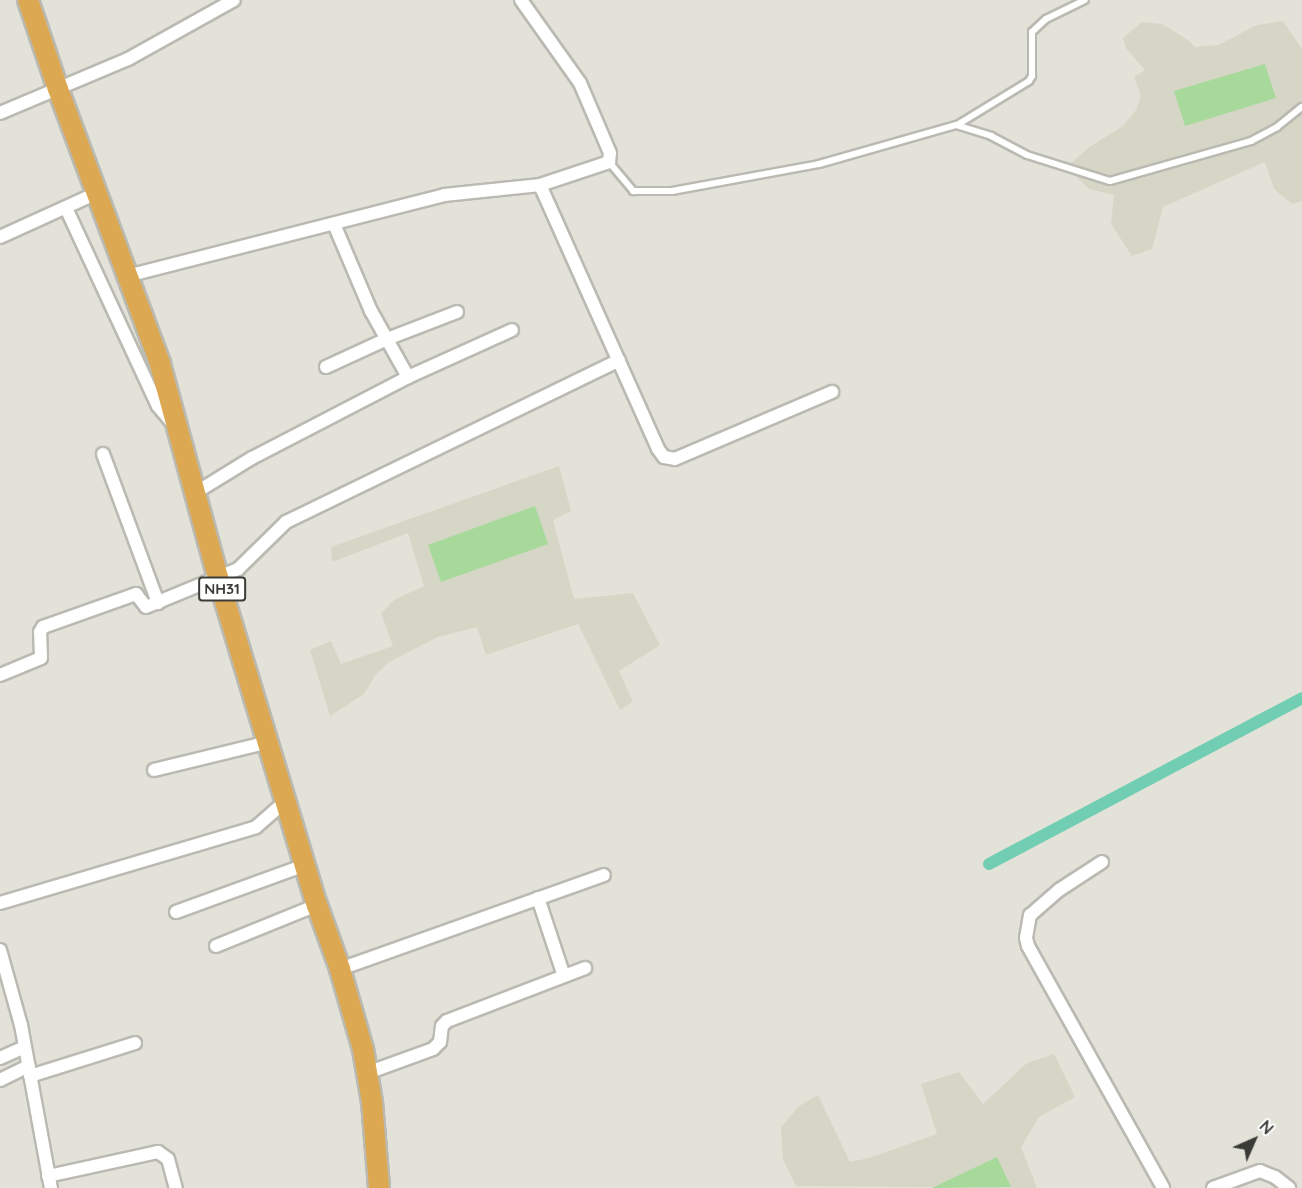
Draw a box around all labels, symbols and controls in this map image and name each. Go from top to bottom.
road number: NH31 [198,577,246,601]
north arrow [1224,1110,1284,1170]
text: N [1255,1116,1278,1138]

